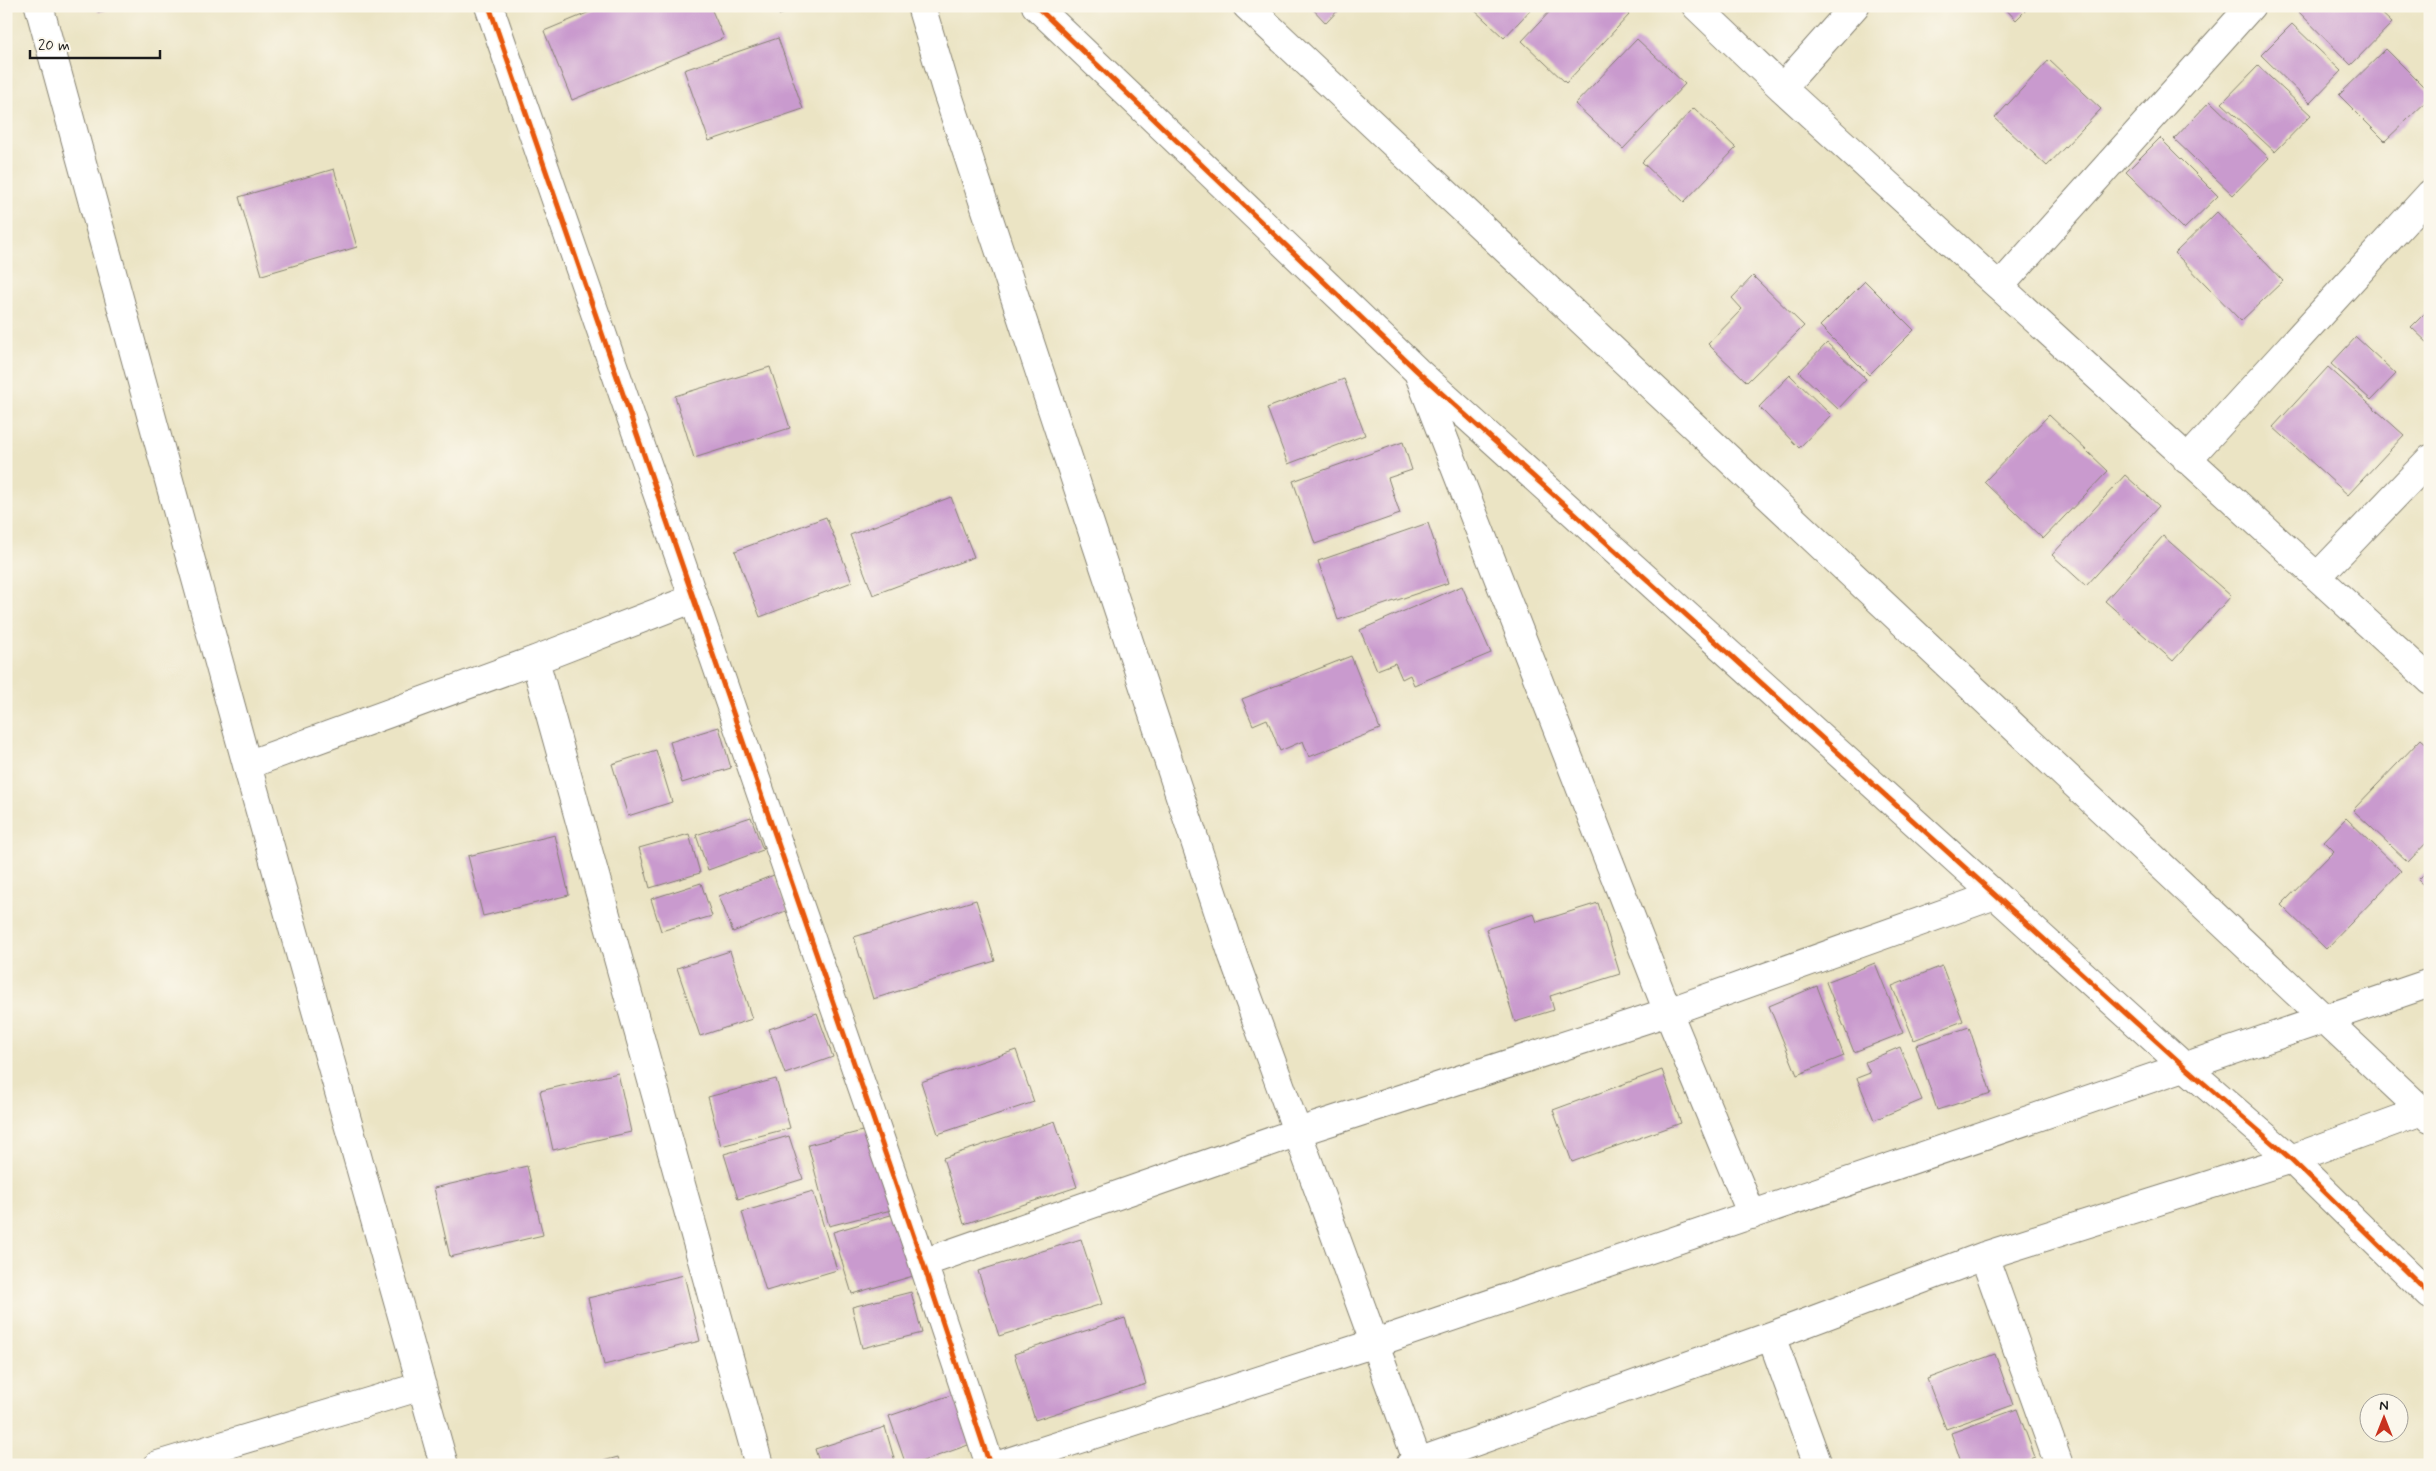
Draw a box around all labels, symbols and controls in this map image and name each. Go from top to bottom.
scale bar [30,28,160,60]
text: 20 m [38,36,70,56]
north arrow [2358,1394,2408,1444]
text: N [2379,1397,2389,1415]

